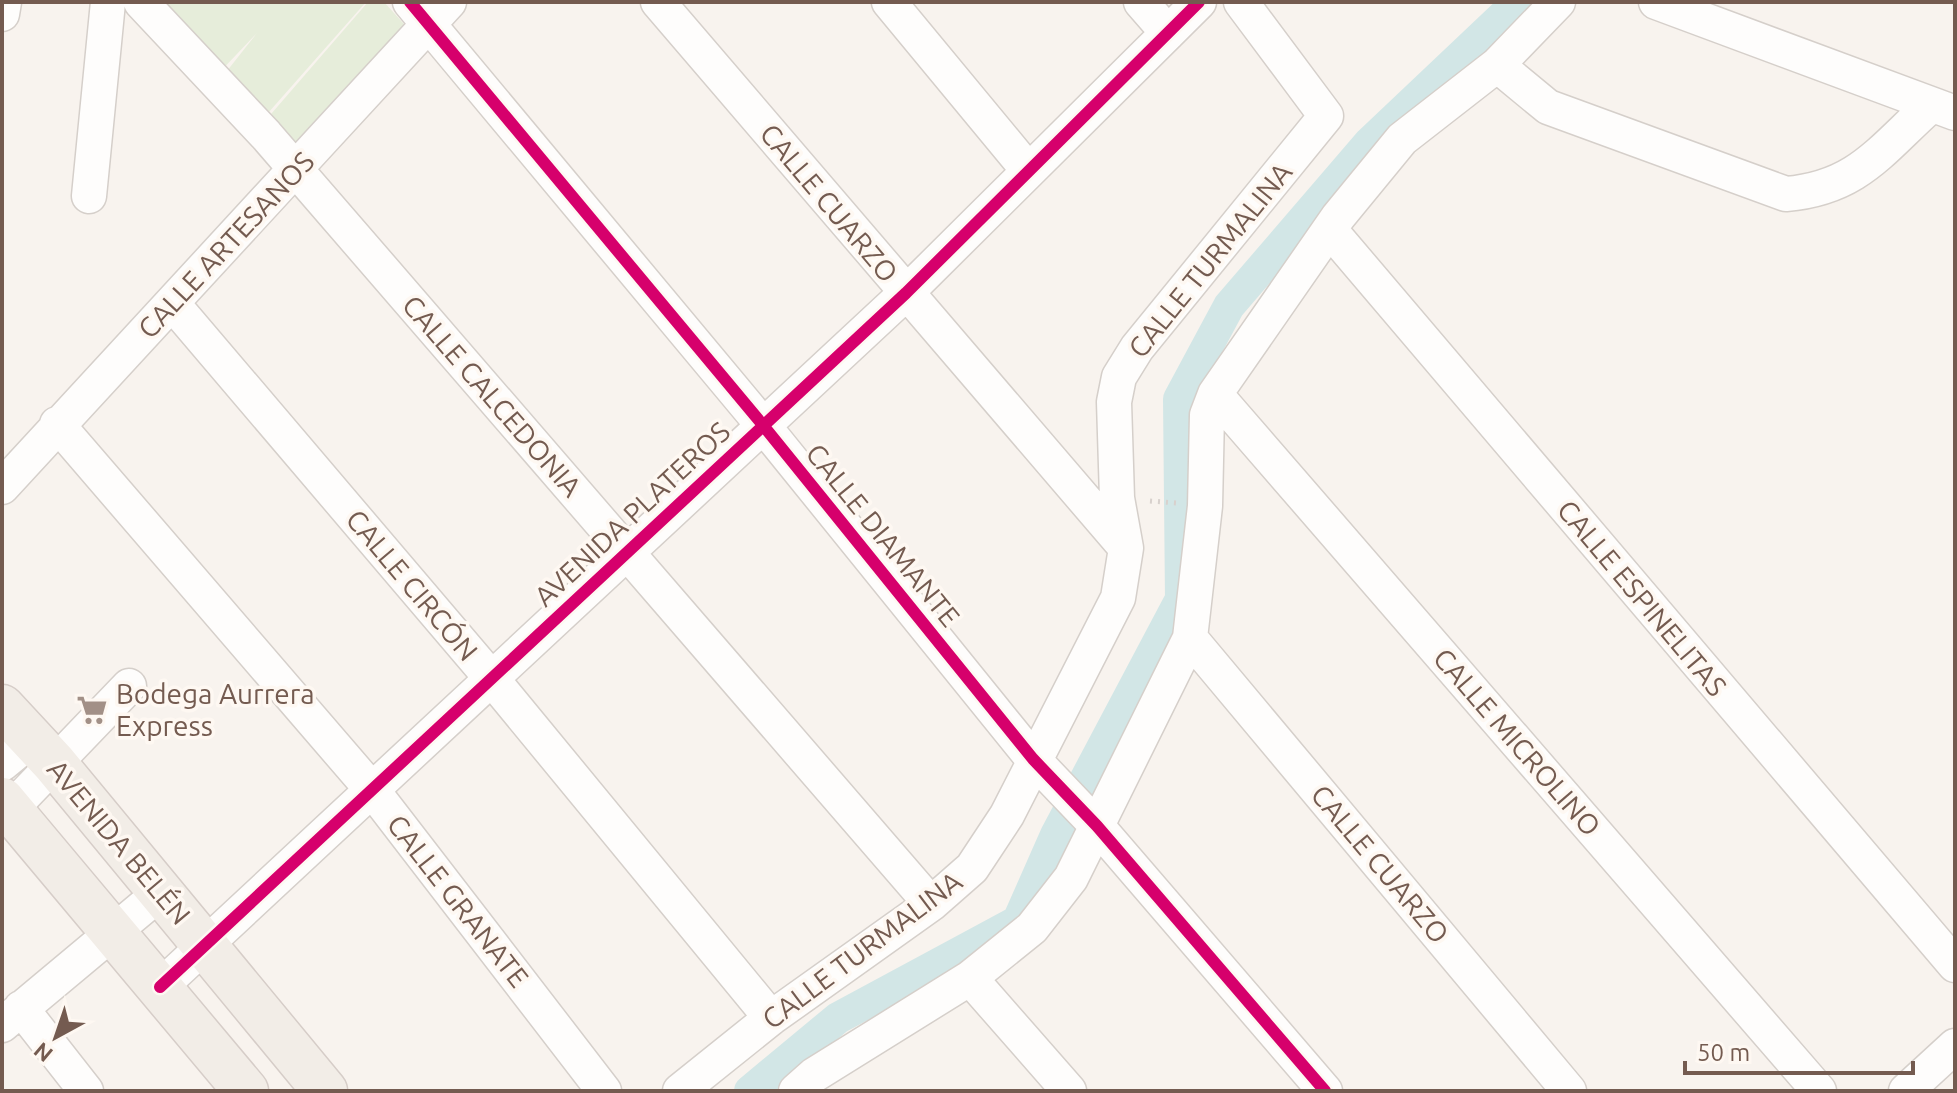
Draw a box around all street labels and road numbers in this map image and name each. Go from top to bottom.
street label: CALLE CUARZO [754,118,904,288]
street label: CALLE ARTESANOS [131,145,320,344]
street label: CALLE TURMALINA [1122,156,1297,363]
street label: CALLE CALCEDONIA [397,289,588,502]
street label: AVENIDA PLATEROS [528,415,735,612]
street label: CALLE DIAMANTE [800,437,966,632]
street label: CALLE ESPINELITAS [1552,494,1733,702]
street label: CALLE CIRCÓN [340,503,485,666]
street label: CALLE MICROLINO [1428,642,1607,841]
street label: AVENIDA BELÉN [42,753,198,930]
street label: CALLE CUARZO [1305,779,1455,949]
street label: CALLE GRANATE [382,809,535,993]
street label: CALLE TURMALINA [756,865,967,1034]

